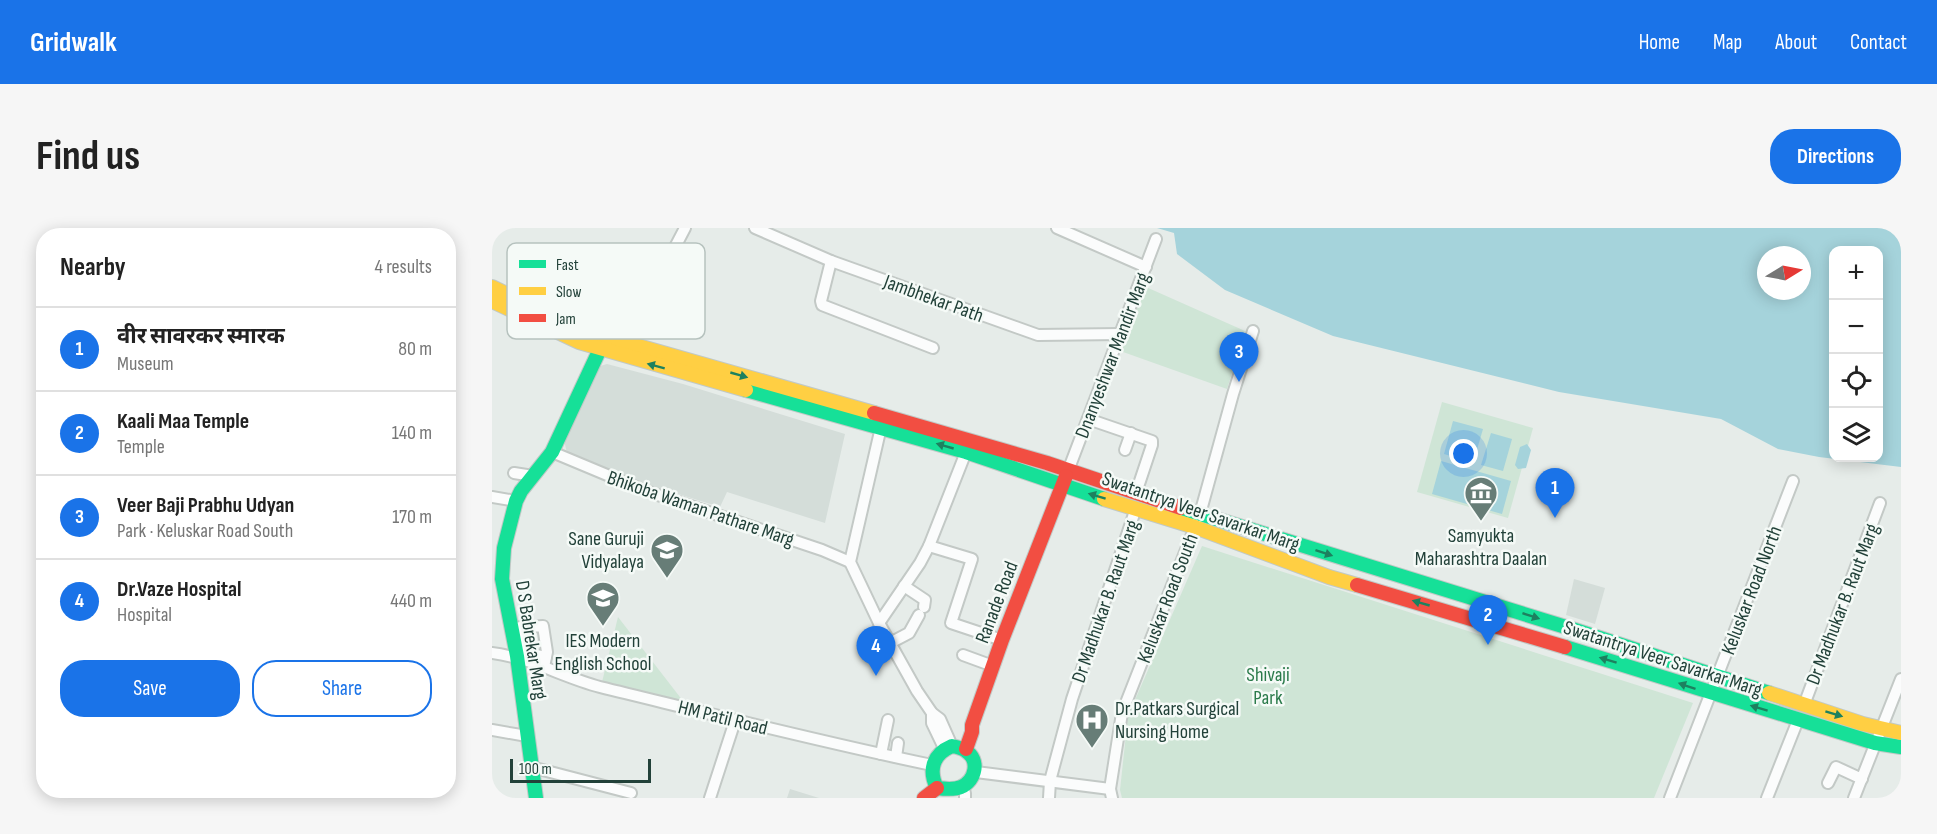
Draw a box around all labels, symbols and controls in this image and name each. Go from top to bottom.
text: Gridwalk [30,26,117,59]
text: Home [1639,30,1680,55]
text: Map [1713,30,1742,55]
text: About [1775,30,1817,55]
text: Contact [1850,30,1907,55]
button: Directions [1770,129,1901,184]
text: Find us [36,131,140,182]
legend [507,243,705,339]
north arrow [1757,246,1811,300]
map controls [1829,246,1883,462]
button: + [1829,246,1883,300]
text: Nearby [60,252,126,283]
text: 4 results [375,255,432,279]
text: Fast [556,256,579,275]
street label: Jambhekar Path [880,269,987,328]
street label: Dnanyeshwar Mandir Marg [1070,269,1156,442]
text: Slow [556,283,581,302]
button: − [1829,300,1883,354]
text: Jam [555,310,576,329]
text: वीर सावरकर स्मारक [117,323,285,350]
pin: 3 [1220,332,1258,382]
text: 1 [76,337,83,361]
text: 80 m [398,337,432,361]
text: Museum [117,352,174,376]
button: locate [1829,354,1883,408]
one-way arrow [647,360,665,370]
one-way arrow [730,371,748,380]
text: Kaali Maa Temple [117,408,249,435]
button: layers [1829,408,1883,462]
text: 2 [75,421,84,445]
text: 140 m [392,421,432,445]
text: Temple [117,435,165,459]
your location [1449,439,1478,468]
one-way arrow [936,441,954,450]
street label: Bhikoba Waman Pathare Marg [604,466,797,552]
street label: Swatantrya Veer Savarkar Marg [1099,467,1303,557]
pin: 1 [1536,468,1574,518]
museum icon: Samyukta Maharashtra Daalan [1463,475,1499,522]
one-way arrow [1088,491,1106,500]
text: Veer Baji Prabhu Udyan [117,492,294,519]
text: 3 [75,505,84,529]
text: 170 m [392,505,432,529]
street label: Dr Madhukar B. Raut Marg [1067,517,1145,686]
text: Park · Keluskar Road South [117,519,293,543]
street label: Dr Madhukar B. Raut Marg [1801,520,1885,688]
street label: Keluskar Road North [1716,523,1787,658]
place label: Samyukta Maharashtra Daalan [1415,524,1547,571]
place label: Sane Guruji Vidyalaya [568,527,644,574]
street label: Keluskar Road South [1132,530,1204,666]
school or university icon: Sane Guruji Vidyalaya [649,532,685,579]
one-way arrow [1315,549,1333,559]
street label: Ranade Road [970,558,1024,647]
text: Dr.Vaze Hospital [117,576,241,603]
street label: D S Babrekar Marg [510,579,552,701]
school or university icon: IES Modern English School [585,580,621,627]
text: 4 [75,589,84,613]
text: 440 m [390,589,432,613]
pin: 2 [1468,596,1508,645]
one-way arrow [1412,598,1430,607]
text: Hospital [117,603,172,627]
one-way arrow [1522,612,1540,621]
street label: Swatantrya Veer Savarkar Marg [1560,616,1765,702]
pin: 4 [856,626,896,676]
place label: IES Modern English School [555,629,652,676]
one-way arrow [1599,655,1617,664]
button: Save [60,660,240,717]
button: Share [252,660,432,717]
park label: Shivaji Park [1246,663,1290,710]
one-way arrow [1678,680,1696,690]
street label: HM Patil Road [676,695,770,741]
place label: Dr.Patkars Surgical Nursing Home [1115,697,1239,744]
hospital icon: Dr.Patkars Surgical Nursing Home [1074,702,1110,749]
one-way arrow [1750,703,1768,712]
one-way arrow [1825,710,1843,720]
scale bar [510,756,651,784]
text: 100 m [519,760,552,779]

